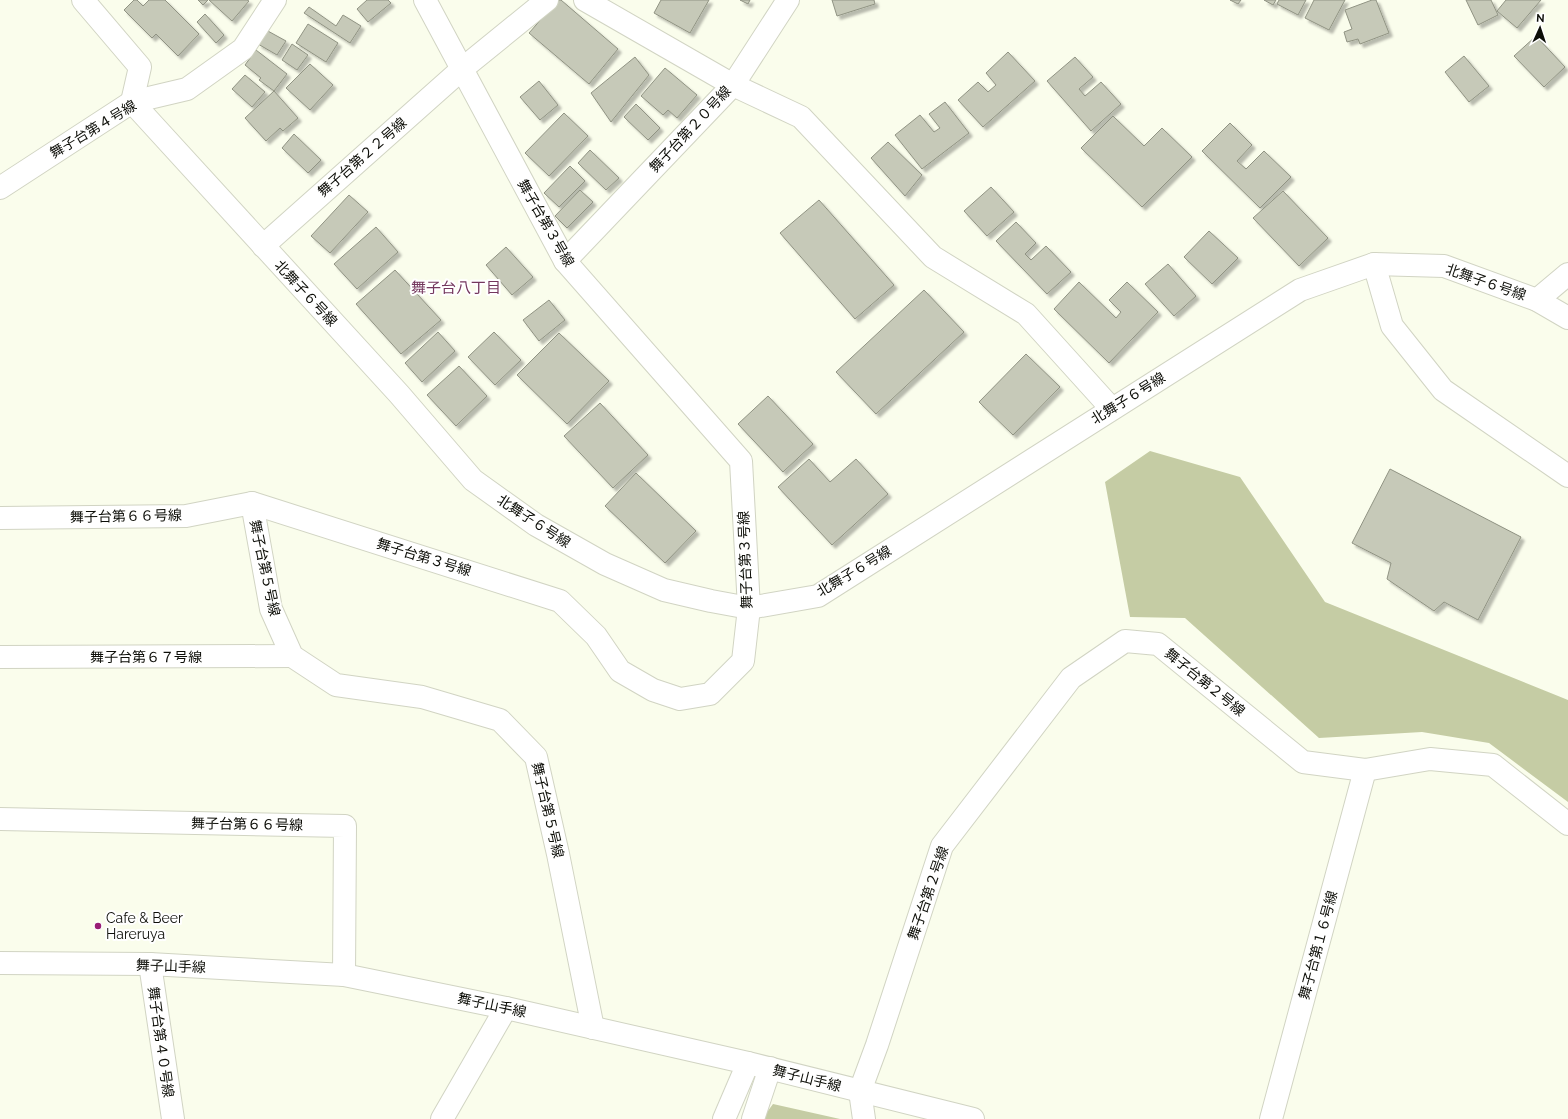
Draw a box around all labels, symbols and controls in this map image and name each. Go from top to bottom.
north arrow [1520,8,1560,48]
text: N [1536,12,1545,25]
street label: 舞子台第２０号線 [646,83,734,175]
street label: 舞子台第４号線 [47,97,139,161]
street label: 舞子台第２２号線 [314,114,410,200]
street label: 舞子台第３号線 [515,177,577,269]
street label: 北舞子６号線 [272,257,340,329]
street label: 北舞子６号線 [1444,261,1528,303]
district label: 舞子台八丁目 [411,279,501,297]
street label: 北舞子６号線 [1088,369,1168,427]
street label: 北舞子６号線 [494,491,574,551]
street label: 舞子台第６６号線 [70,507,182,525]
street label: 舞子台第３号線 [735,511,755,609]
street label: 舞子台第５号線 [247,518,283,618]
street label: 舞子台第３号線 [375,535,473,579]
street label: 北舞子６号線 [814,543,894,599]
street label: 舞子台第２号線 [1162,645,1248,719]
street label: 舞子台第６７号線 [90,649,202,665]
street label: 舞子台第５号線 [529,760,567,860]
street label: 舞子台第６６号線 [191,815,303,833]
street label: 舞子台第２号線 [904,844,952,942]
street label: 舞子台第１６号線 [1296,889,1340,1001]
place label: Cafe & Beer Hareruya [106,910,183,942]
marker: Cafe & Beer Hareruya [93,921,103,931]
street label: 舞子山手線 [136,957,206,975]
street label: 舞子台第４０号線 [145,985,177,1099]
street label: 舞子山手線 [456,990,528,1020]
street label: 舞子山手線 [771,1062,843,1094]

